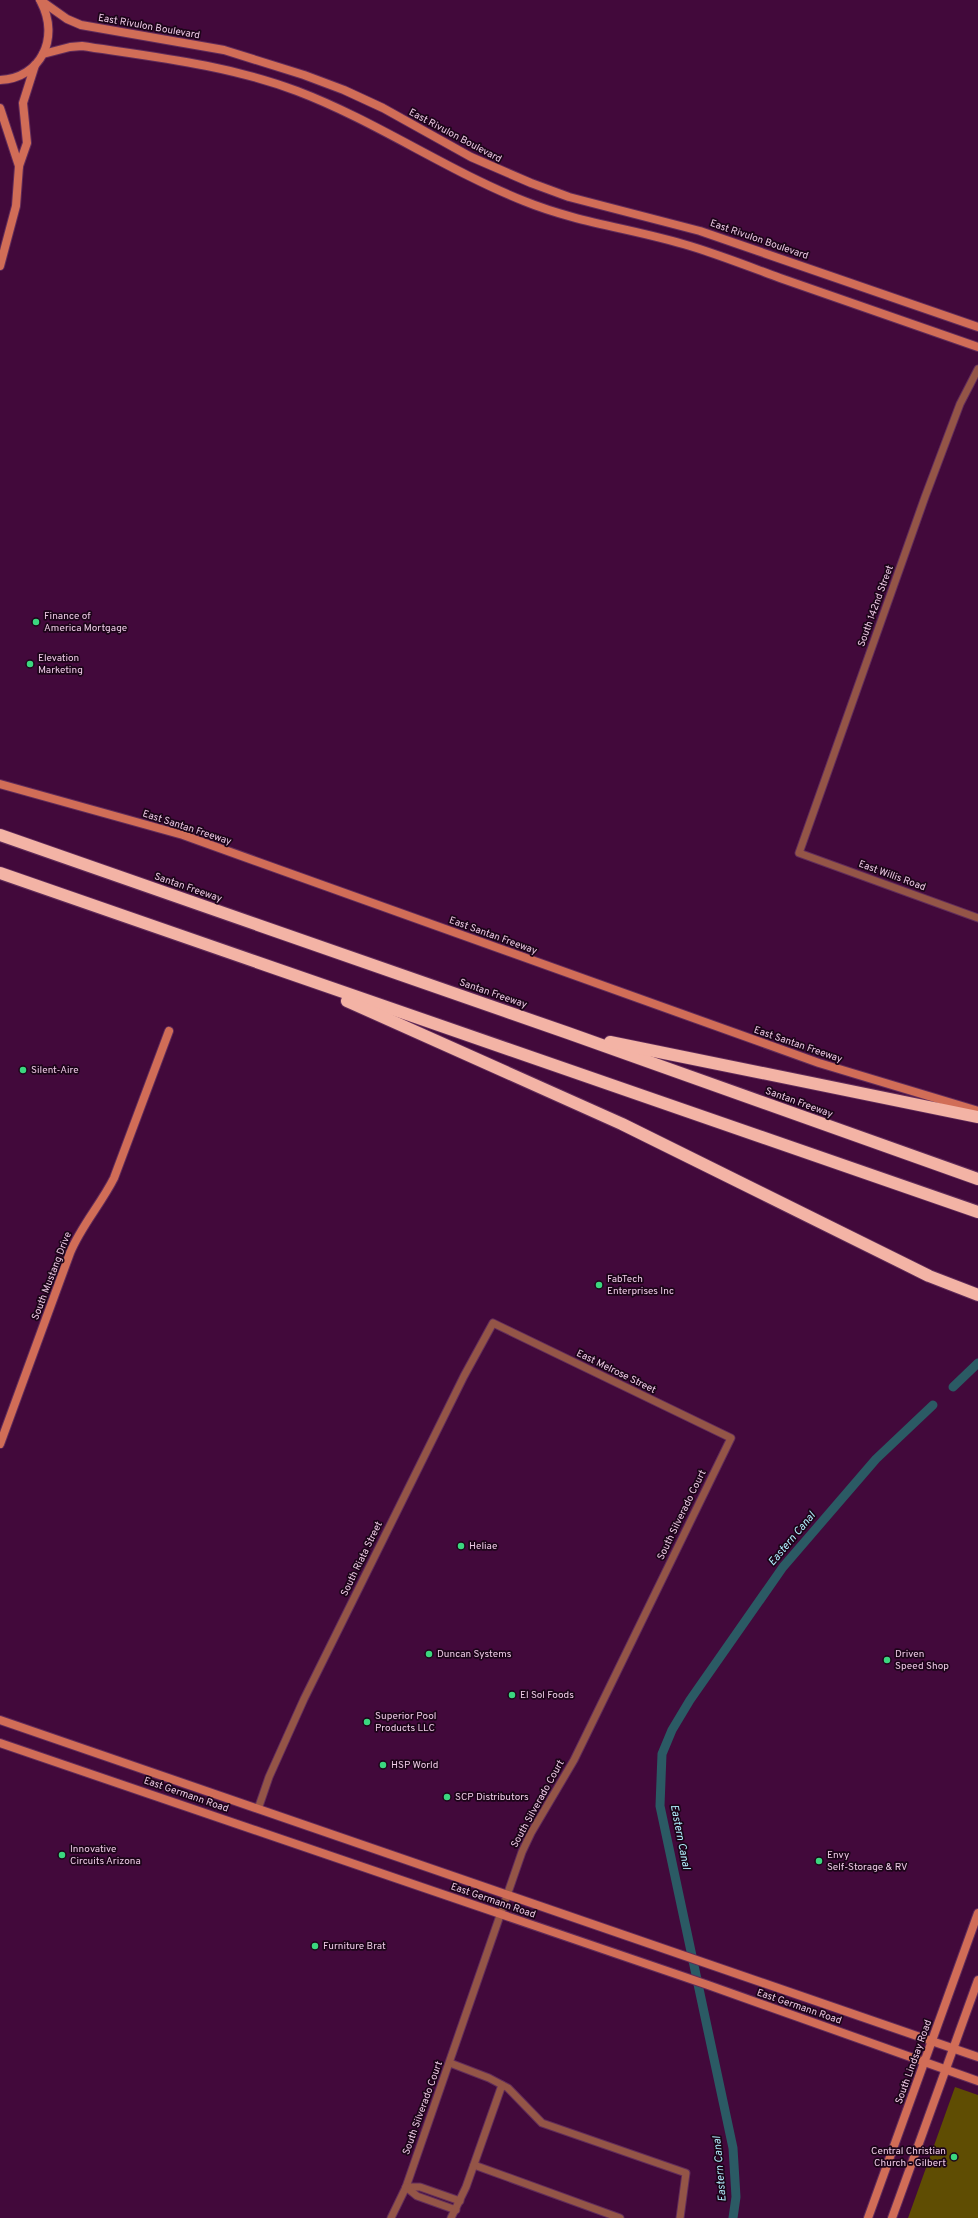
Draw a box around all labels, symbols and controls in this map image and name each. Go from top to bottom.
street label: East Rivulon Boulevard [97,12,201,42]
street label: East Rivulon Boulevard [406,106,504,166]
street label: East Rivulon Boulevard [708,217,810,263]
street label: South 142nd Street [855,563,897,649]
place label: Finance of America Mortgage [44,610,127,635]
marker: Finance of America Mortgage [31,617,41,627]
place label: Elevation Marketing [38,652,83,677]
marker: Elevation Marketing [25,659,35,669]
street label: East Santan Freeway [141,807,233,849]
street label: East Willis Road [857,858,927,894]
street label: Santan Freeway [152,870,224,906]
street label: East Santan Freeway [447,914,539,958]
street label: Santan Freeway [457,976,529,1012]
street label: East Santan Freeway [752,1024,844,1066]
place label: Silent-Aire [31,1064,79,1077]
marker: Silent-Aire [18,1065,28,1075]
street label: Santan Freeway [763,1085,835,1121]
street label: South Mustang Drive [29,1230,75,1322]
place label: FabTech Enterprises Inc [607,1273,674,1298]
marker: FabTech Enterprises Inc [594,1280,604,1290]
street label: East Melrose Street [574,1347,658,1397]
street label: South Silverado Court [655,1468,710,1562]
water label: Eastern Canal [765,1508,819,1569]
street label: South Riata Street [338,1519,386,1599]
place label: Heliae [469,1540,497,1553]
marker: Heliae [456,1541,466,1551]
place label: Duncan Systems [437,1648,512,1661]
place label: Driven Speed Shop [895,1648,949,1673]
marker: Duncan Systems [424,1649,434,1659]
marker: Driven Speed Shop [882,1655,892,1665]
place label: El Sol Foods [520,1689,574,1702]
marker: El Sol Foods [507,1690,517,1700]
place label: Superior Pool Products LLC [375,1710,436,1735]
marker: Superior Pool Products LLC [362,1717,372,1727]
street label: South Silverado Court [508,1758,568,1850]
place label: HSP World [391,1759,438,1772]
marker: HSP World [378,1760,388,1770]
street label: East Germann Road [142,1774,230,1816]
place label: SCP Distributors [455,1791,529,1804]
marker: SCP Distributors [442,1792,452,1802]
water label: Eastern Canal [667,1803,693,1872]
place label: Innovative Circuits Arizona [70,1843,141,1868]
place label: Envy Self-Storage & RV [827,1849,908,1874]
marker: Innovative Circuits Arizona [57,1850,67,1860]
marker: Envy Self-Storage & RV [814,1856,824,1866]
street label: East Germann Road [449,1880,537,1922]
place label: Furniture Brat [323,1940,386,1953]
marker: Furniture Brat [310,1941,320,1951]
street label: East Germann Road [755,1986,843,2028]
street label: South Lindsay Road [893,2018,935,2106]
street label: South Silverado Court [400,2059,446,2157]
water label: Eastern Canal [710,2134,730,2202]
place label: Central Christian Church - Gilbert [871,2145,946,2170]
marker: Central Christian Church - Gilbert [949,2152,959,2162]

